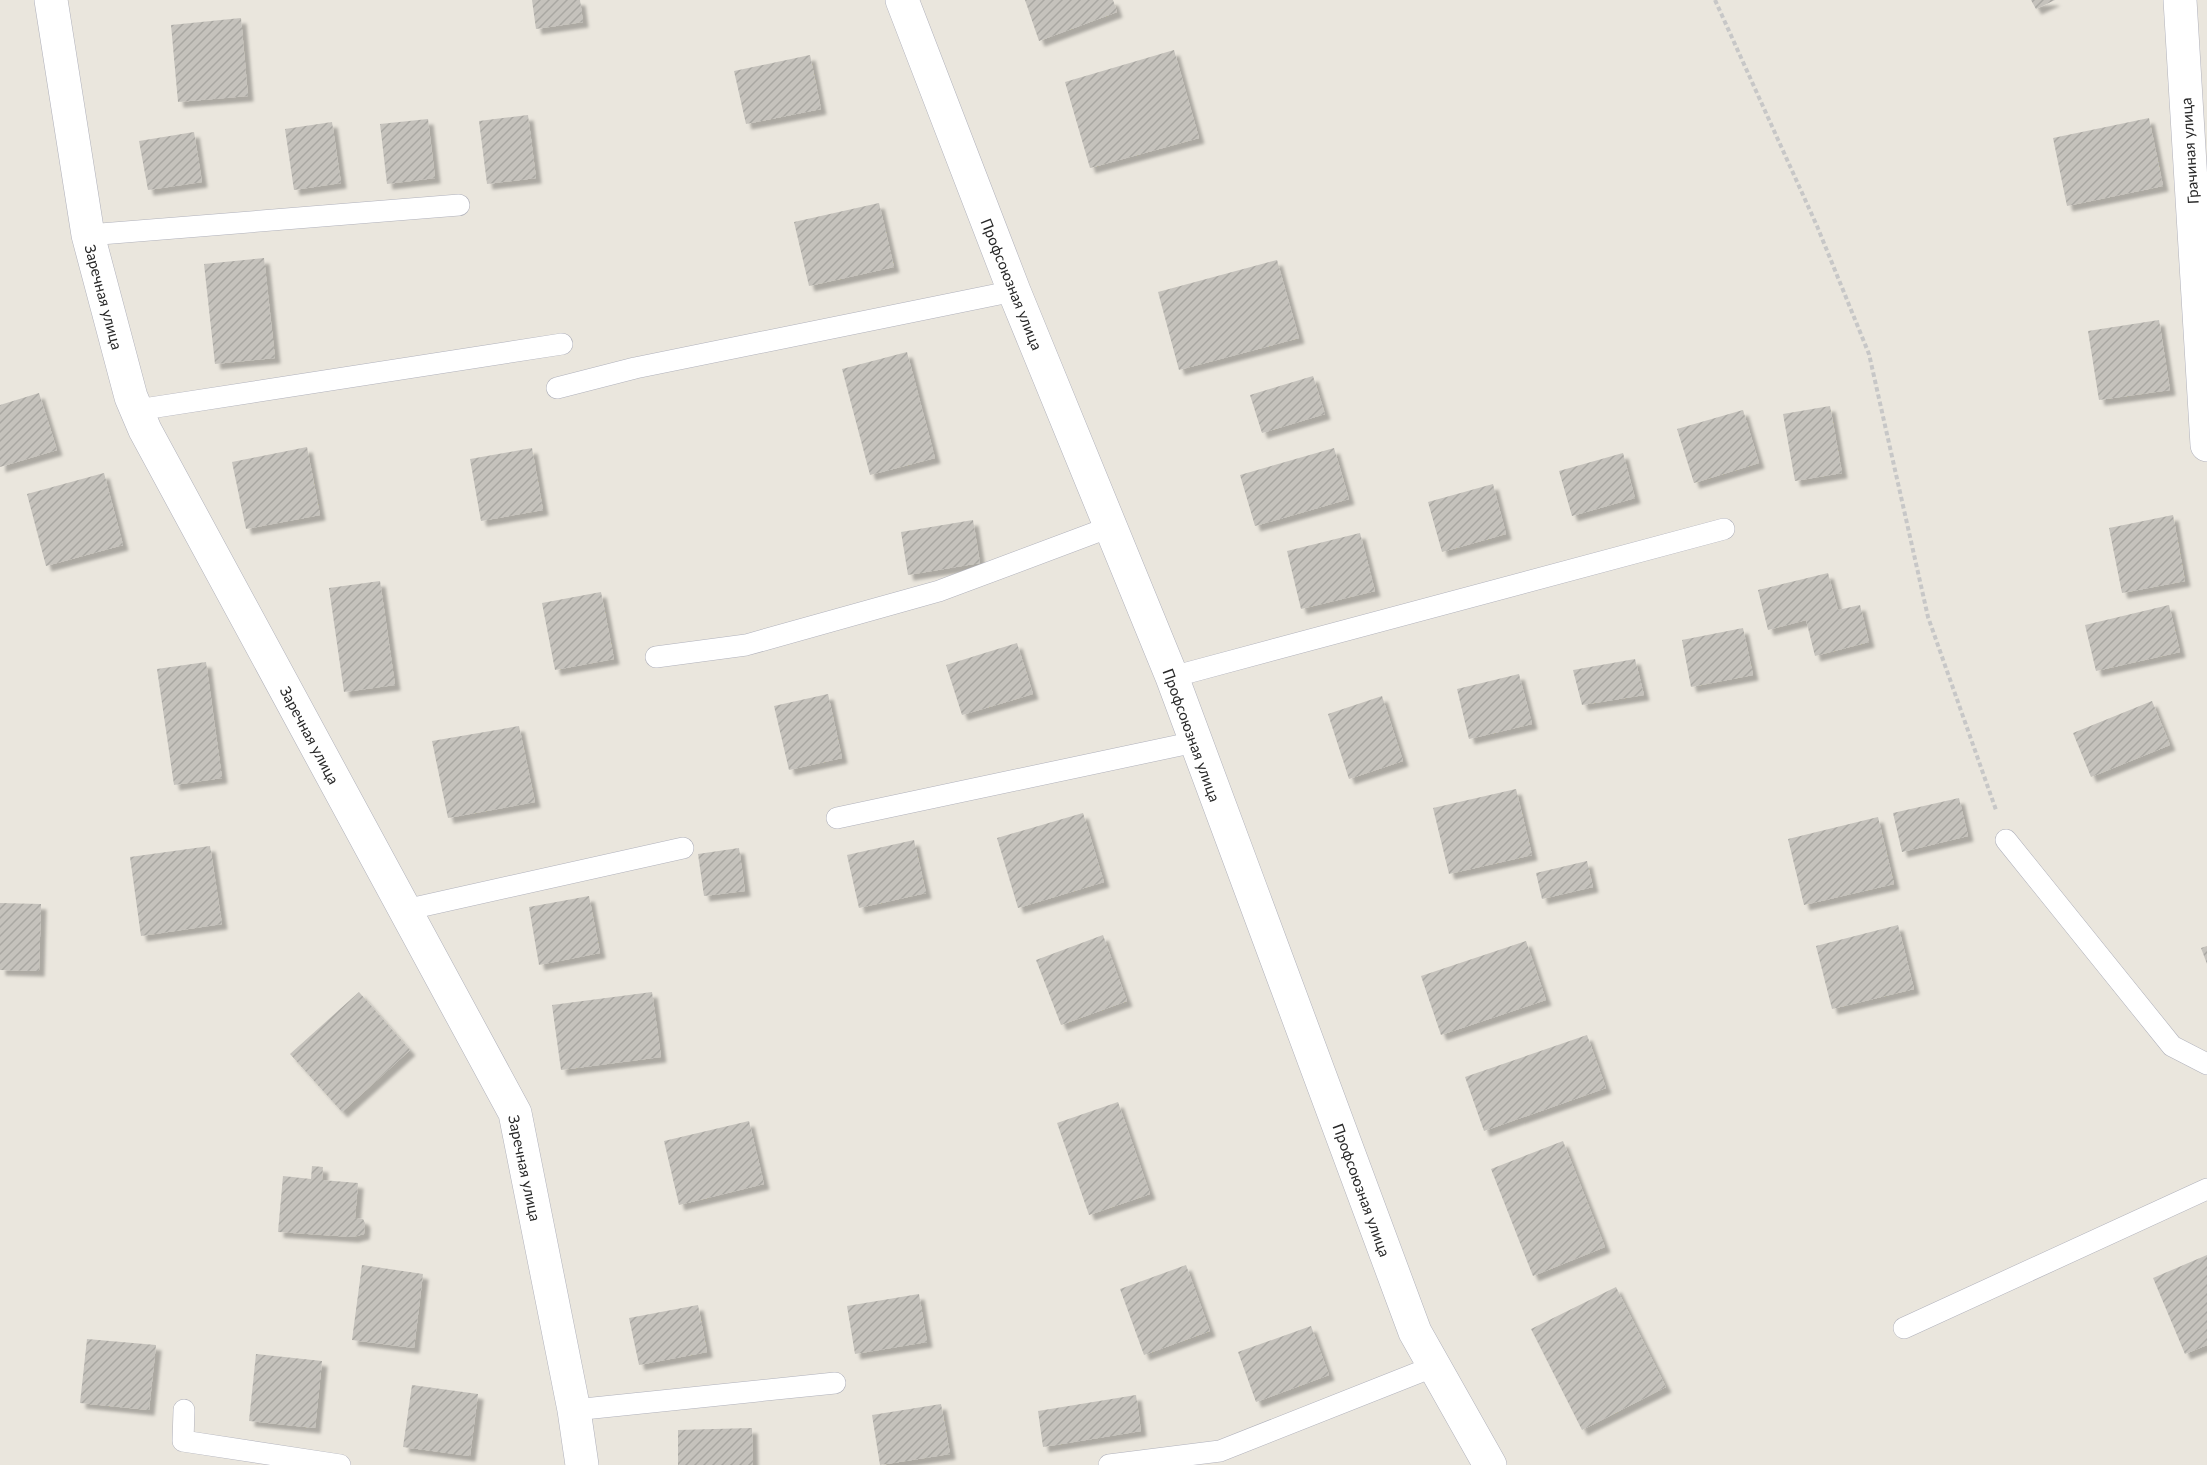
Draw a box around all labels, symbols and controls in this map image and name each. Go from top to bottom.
street label: Грачиная улица [2176,97,2202,205]
street label: Профсоюзная улица [977,216,1047,352]
street label: Заречная улица [81,242,127,352]
street label: Профсоюзная улица [1160,666,1224,804]
street label: Заречная улица [277,683,343,787]
street label: Заречная улица [505,1113,545,1223]
street label: Профсоюзная улица [1330,1121,1394,1259]

